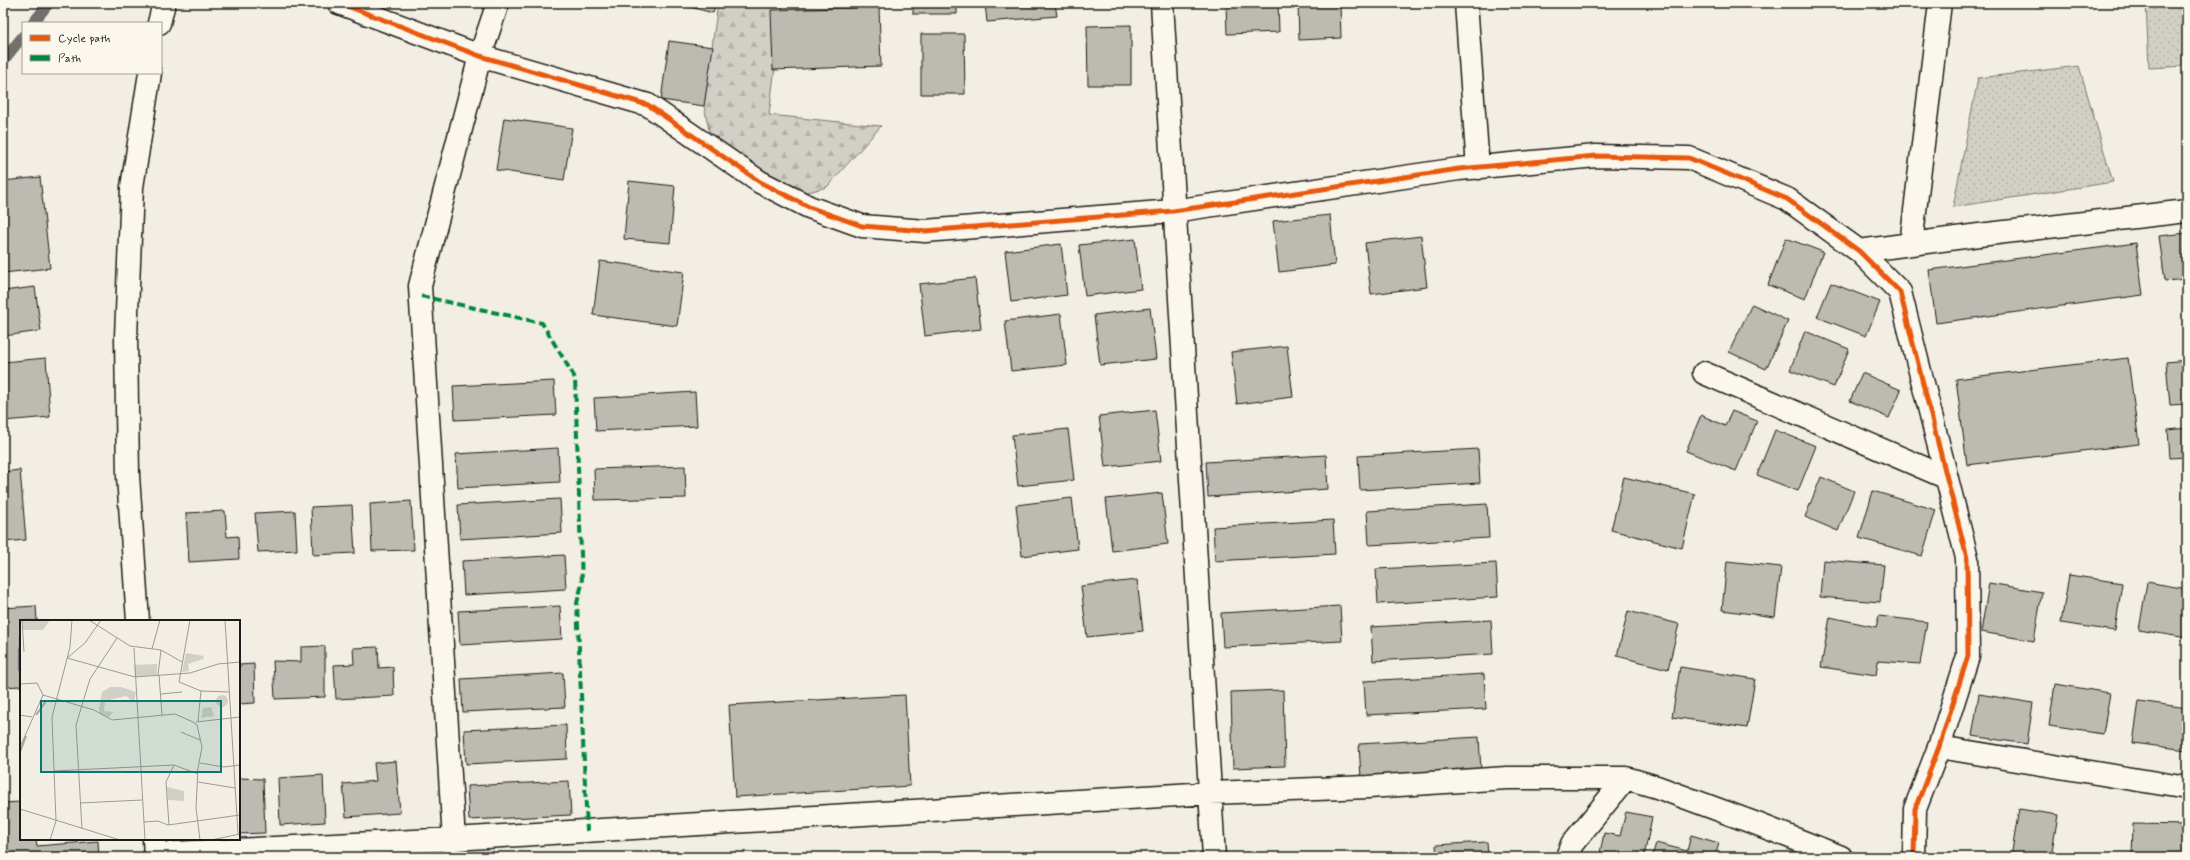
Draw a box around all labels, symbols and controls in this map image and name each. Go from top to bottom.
legend [22,22,162,74]
text: Cycle path [58,31,110,47]
text: Path [58,51,81,67]
inset map [20,620,240,840]

